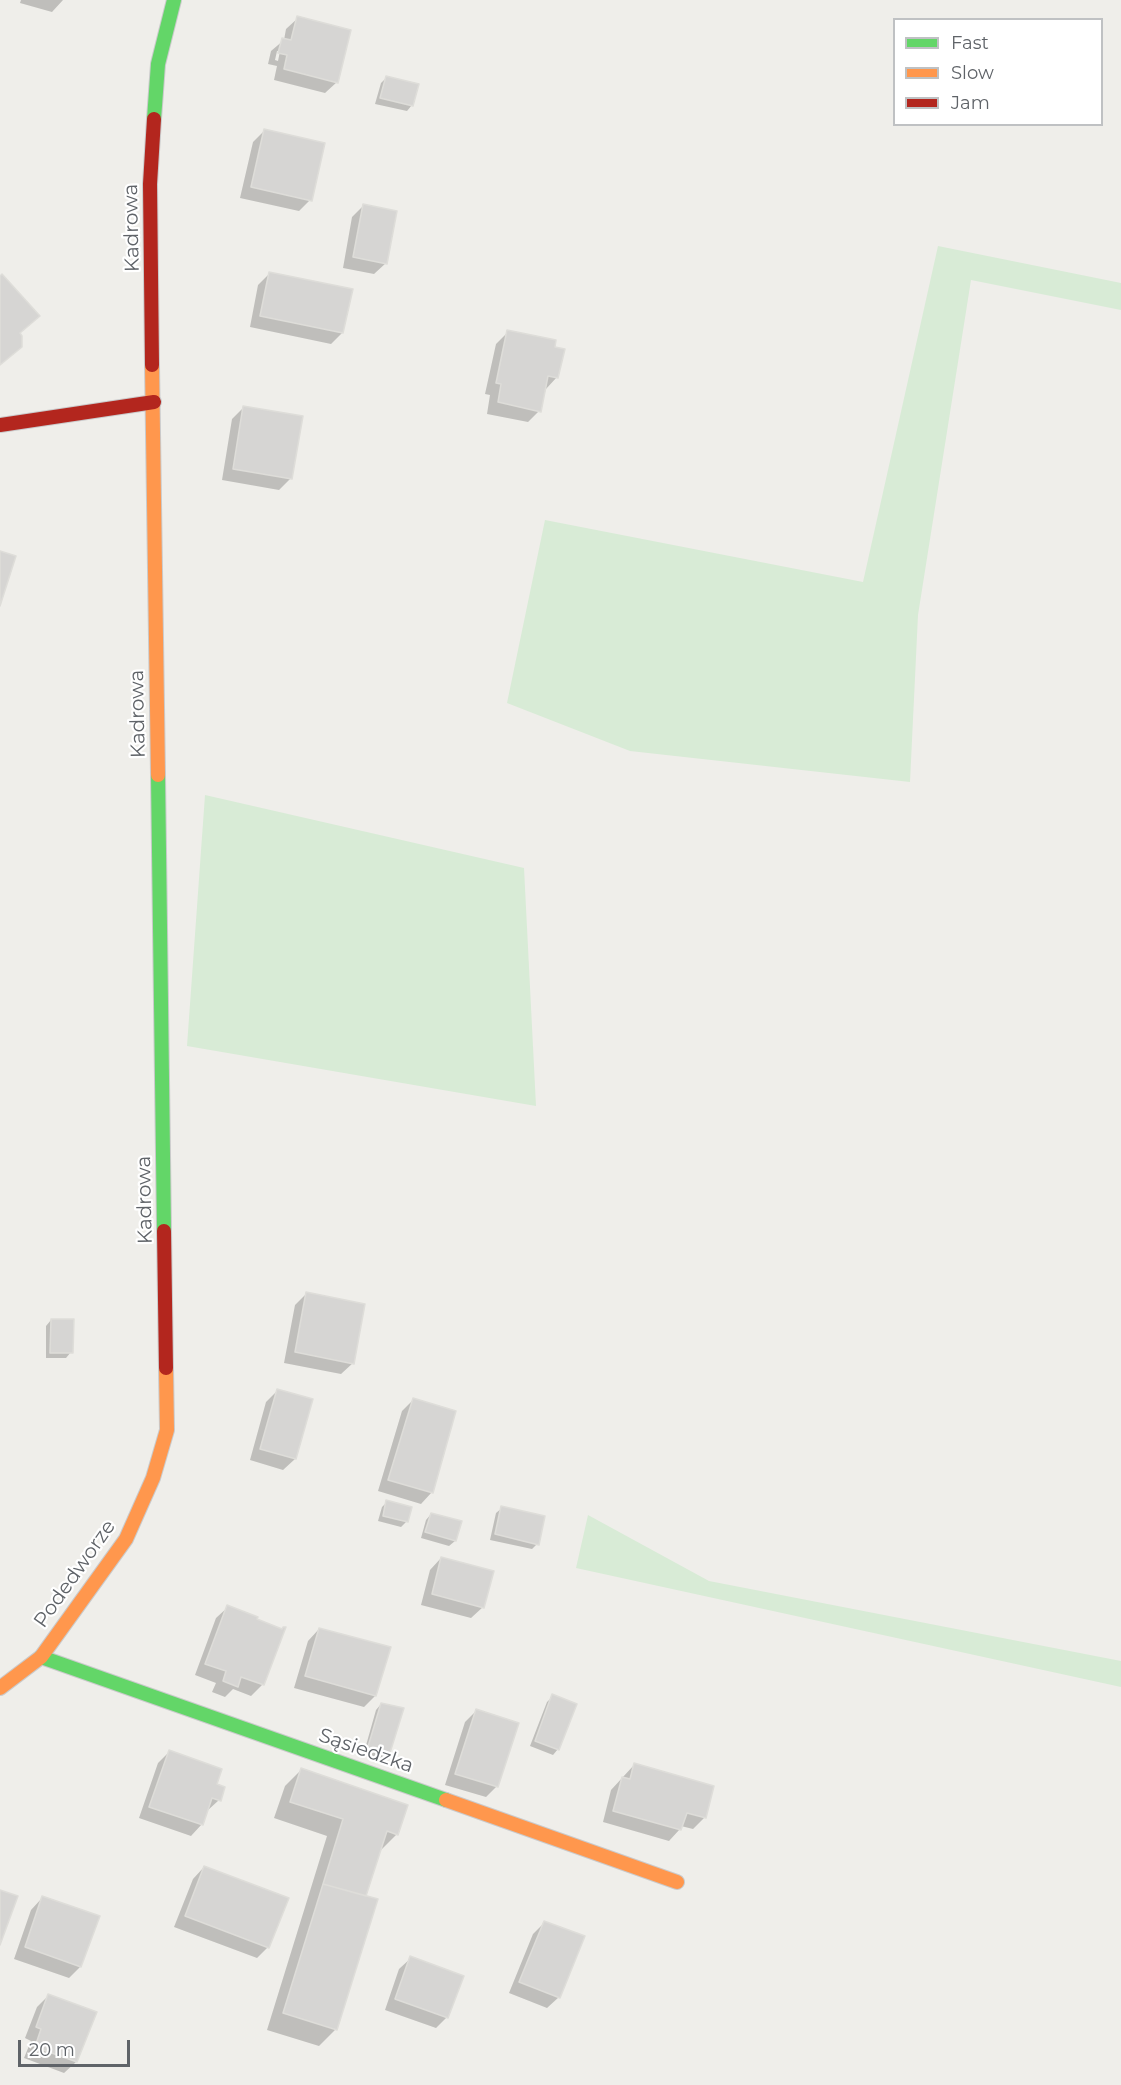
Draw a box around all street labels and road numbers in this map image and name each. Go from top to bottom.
street label: Kadrowa [119,184,145,272]
street label: Kadrowa [125,670,151,758]
street label: Kadrowa [132,1156,158,1244]
street label: Podedworze [29,1516,121,1632]
street label: Sąsiedzka [315,1724,417,1778]

